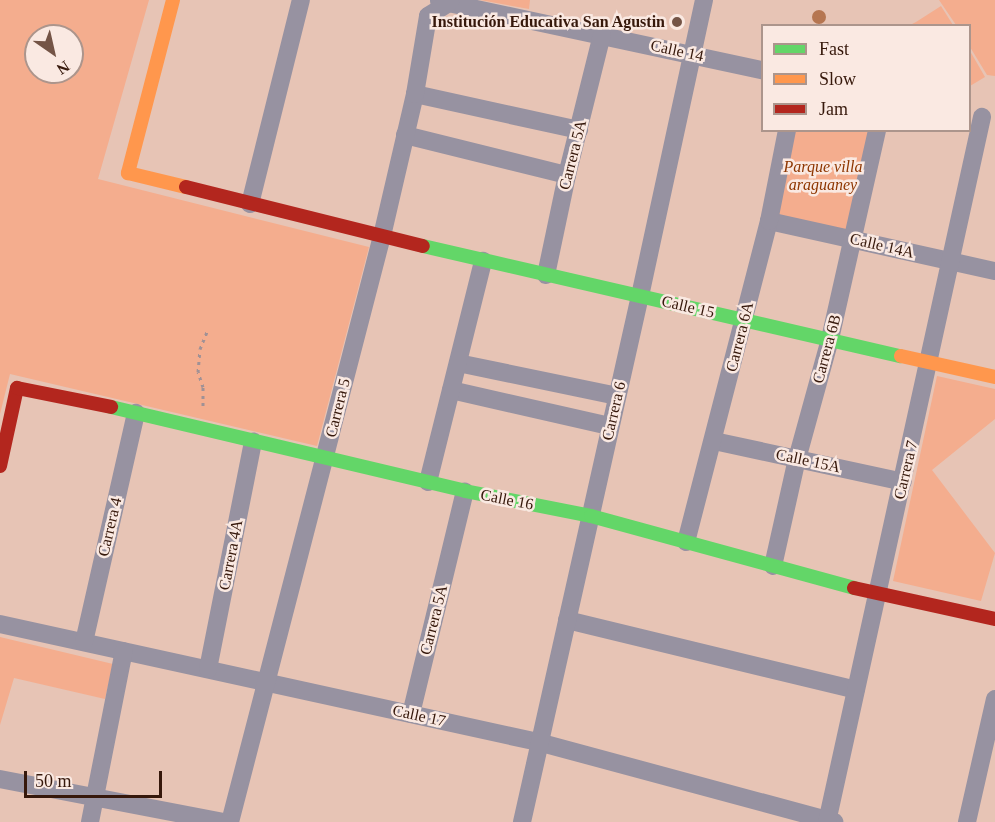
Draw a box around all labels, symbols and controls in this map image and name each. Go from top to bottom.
place label: Institución Educativa San Agustin [431,12,665,32]
marker: Institución Educativa San Agustin [670,15,684,29]
north arrow [24,24,84,84]
legend [761,24,971,132]
street label: Calle 14 [649,36,705,66]
text: Fast [819,39,849,59]
text: N [54,57,73,78]
text: Slow [819,69,856,89]
text: Jam [819,99,848,119]
street label: Carrera 5A [555,118,591,192]
park label: Parque villa araguaney [784,157,862,195]
street label: Calle 14A [848,229,916,263]
street label: Calle 15 [660,292,716,322]
street label: Carrera 6A [722,300,758,374]
street label: Carrera 6B [809,312,845,386]
street label: Carrera 5 [321,377,355,439]
street label: Carrera 6 [598,380,630,442]
street label: Carrera 7 [890,439,922,501]
street label: Calle 15A [774,445,842,477]
street label: Calle 16 [479,485,535,515]
street label: Carrera 4 [94,496,126,558]
street label: Carrera 4A [215,518,247,592]
street label: Carrera 5A [416,583,452,657]
street label: Calle 17 [391,701,447,731]
scale bar [27,759,165,797]
text: 50 m [35,771,72,791]

